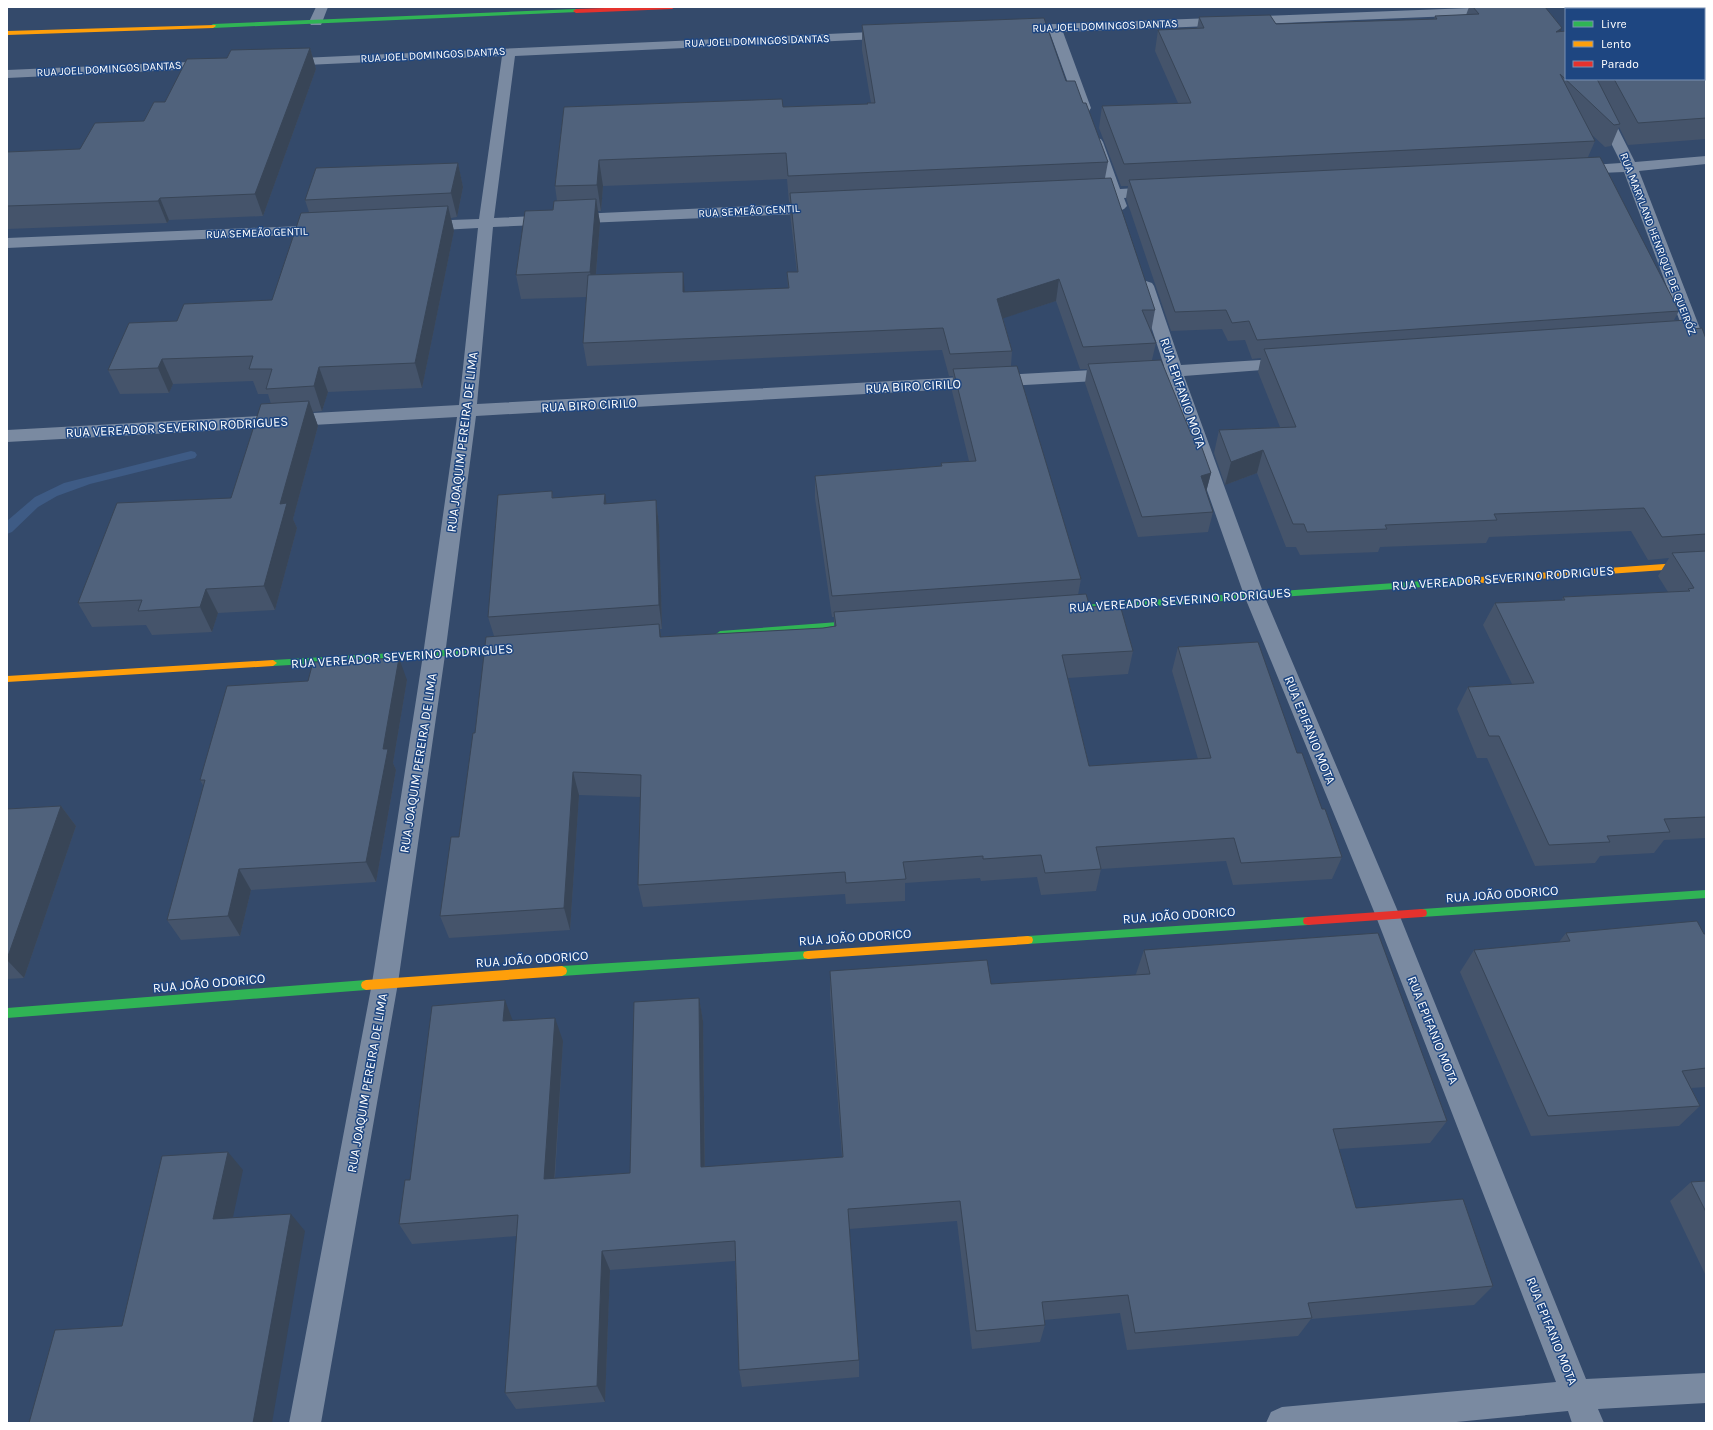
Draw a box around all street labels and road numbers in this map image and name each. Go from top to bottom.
street label: RUA JOEL DOMINGOS DANTAS [1032,17,1178,35]
street label: RUA JOEL DOMINGOS DANTAS [684,32,830,50]
street label: RUA JOEL DOMINGOS DANTAS [360,45,506,65]
street label: RUA JOEL DOMINGOS DANTAS [36,59,182,79]
street label: RUA MARYLAND HENRIQUE DE QUEIRÓZ [1617,150,1701,337]
street label: RUA SEMEÃO GENTIL [698,202,801,220]
street label: RUA SEMEÃO GENTIL [206,225,309,241]
street label: RUA EPIFANIO MOTA [1157,336,1209,451]
street label: RUA JOAQUIM PEREIRA DE LIMA [443,350,481,533]
street label: RUA BIRO CIRILO [865,376,961,396]
street label: RUA BIRO CIRILO [541,395,637,415]
street label: RUA VEREADOR SEVERINO RODRIGUES [65,414,289,440]
street label: RUA VEREADOR SEVERINO RODRIGUES [1391,563,1615,593]
street label: RUA VEREADOR SEVERINO RODRIGUES [1068,585,1292,615]
street label: RUA VEREADOR SEVERINO RODRIGUES [290,641,514,671]
street label: RUA JOAQUIM PEREIRA DE LIMA [396,671,440,854]
street label: RUA EPIFANIO MOTA [1281,674,1339,787]
street label: RUA JOÃO ODORICO [1445,883,1559,905]
street label: RUA JOÃO ODORICO [1122,904,1236,926]
street label: RUA JOÃO ODORICO [798,926,912,948]
street label: RUA JOÃO ODORICO [475,948,589,970]
street label: RUA JOÃO ODORICO [152,971,266,995]
street label: RUA EPIFANIO MOTA [1404,974,1462,1087]
street label: RUA JOAQUIM PEREIRA DE LIMA [344,992,390,1174]
street label: RUA EPIFANIO MOTA [1523,1275,1581,1388]

